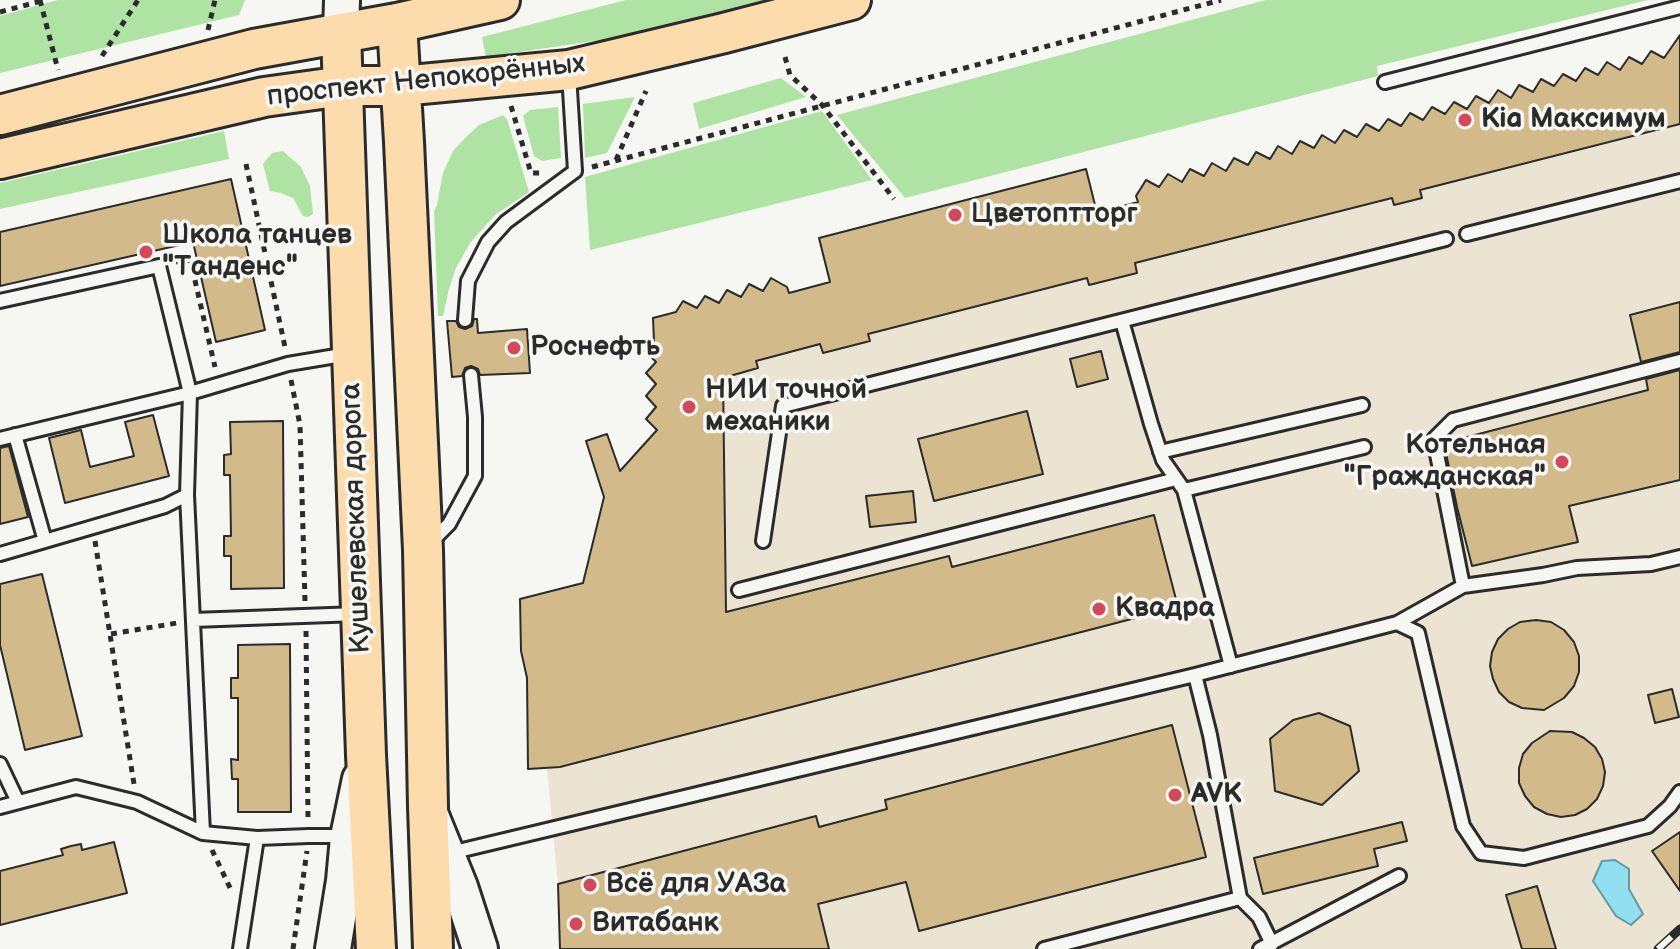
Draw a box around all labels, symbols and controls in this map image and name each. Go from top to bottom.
street label: проспект Непокорённых [265,48,587,114]
place label: Kia Максимум [1481,103,1666,137]
marker: Kia Максимум [1456,111,1474,129]
place label: Цветоптторг [971,198,1138,232]
marker: Цветоптторг [946,206,964,224]
place label: Школа танцев "Танденс" [162,219,352,285]
marker: Школа танцев "Танденс" [137,243,155,261]
place label: Роснефть [530,331,660,365]
marker: Роснефть [505,339,523,357]
place label: НИИ точной механики [705,374,867,440]
street label: Кушелевская дорога [335,382,379,654]
marker: НИИ точной механики [680,398,698,416]
place label: Котельная "Гражданская" [1343,429,1546,495]
marker: Котельная "Гражданская" [1553,453,1571,471]
place label: Квадра [1115,592,1215,626]
marker: Квадра [1090,600,1108,618]
place label: AVK [1191,778,1242,812]
marker: AVK [1166,786,1184,804]
place label: Всё для УАЗа [606,868,786,902]
marker: Всё для УАЗа [581,876,599,894]
place label: Витабанк [592,907,719,941]
marker: Витабанк [567,915,585,933]

